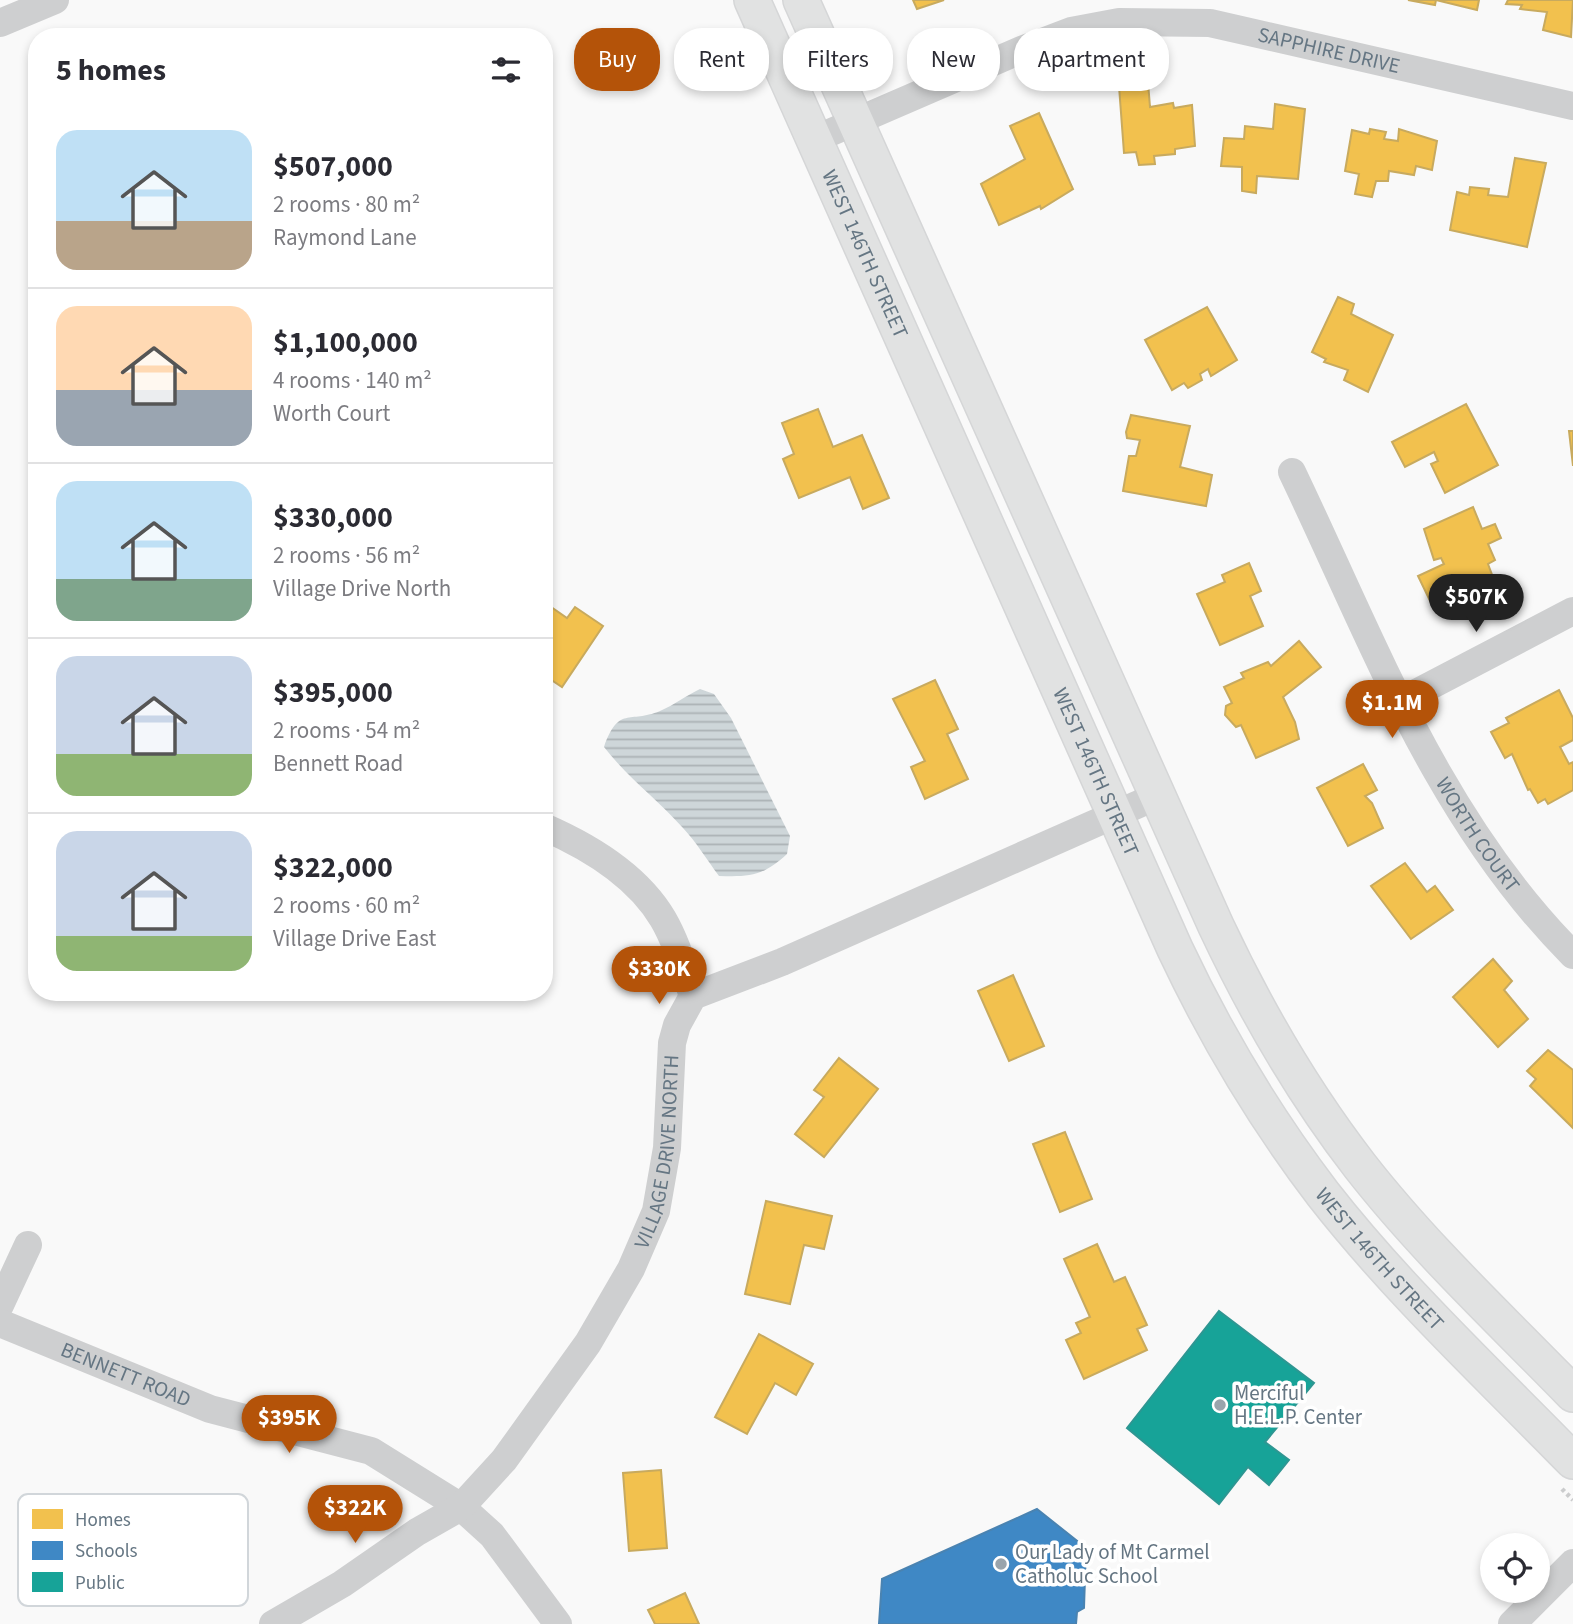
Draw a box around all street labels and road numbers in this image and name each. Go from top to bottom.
street label: SAPPHIRE DRIVE [1255,19,1403,81]
street label: WEST 146TH STREET [814,165,916,343]
street label: WEST 146TH STREET [1045,683,1147,861]
street label: WORTH COURT [1428,771,1527,899]
street label: VILLAGE DRIVE NORTH [627,1054,686,1253]
street label: WEST 146TH STREET [1308,1181,1451,1337]
street label: BENNETT ROAD [56,1334,196,1415]

